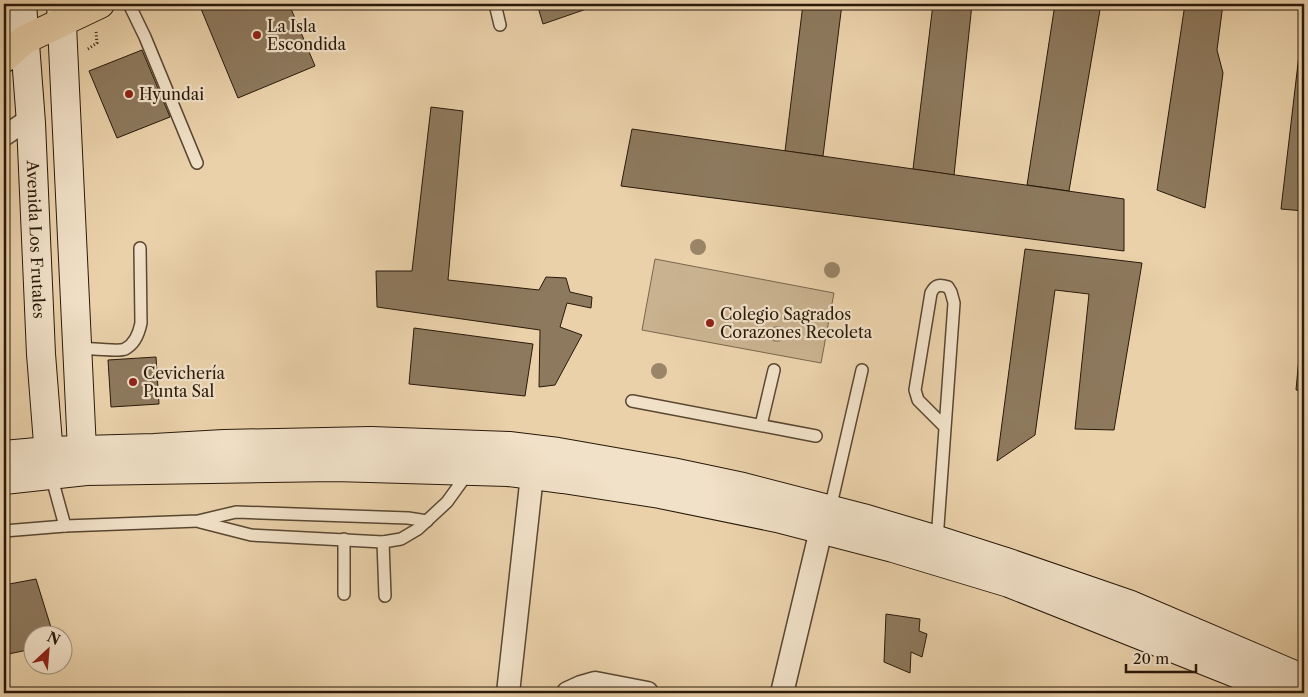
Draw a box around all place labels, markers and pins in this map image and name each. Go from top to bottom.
place label: La Isla Escondida [267,16,347,54]
marker: La Isla Escondida [251,29,263,41]
place label: Hyundai [139,84,204,104]
marker: Hyundai [123,88,135,100]
place label: Colegio Sagrados Corazones Recoleta [720,304,873,342]
marker: Colegio Sagrados Corazones Recoleta [704,317,716,329]
place label: Cevichería Punta Sal [143,363,226,401]
marker: Cevichería Punta Sal [127,376,139,388]

